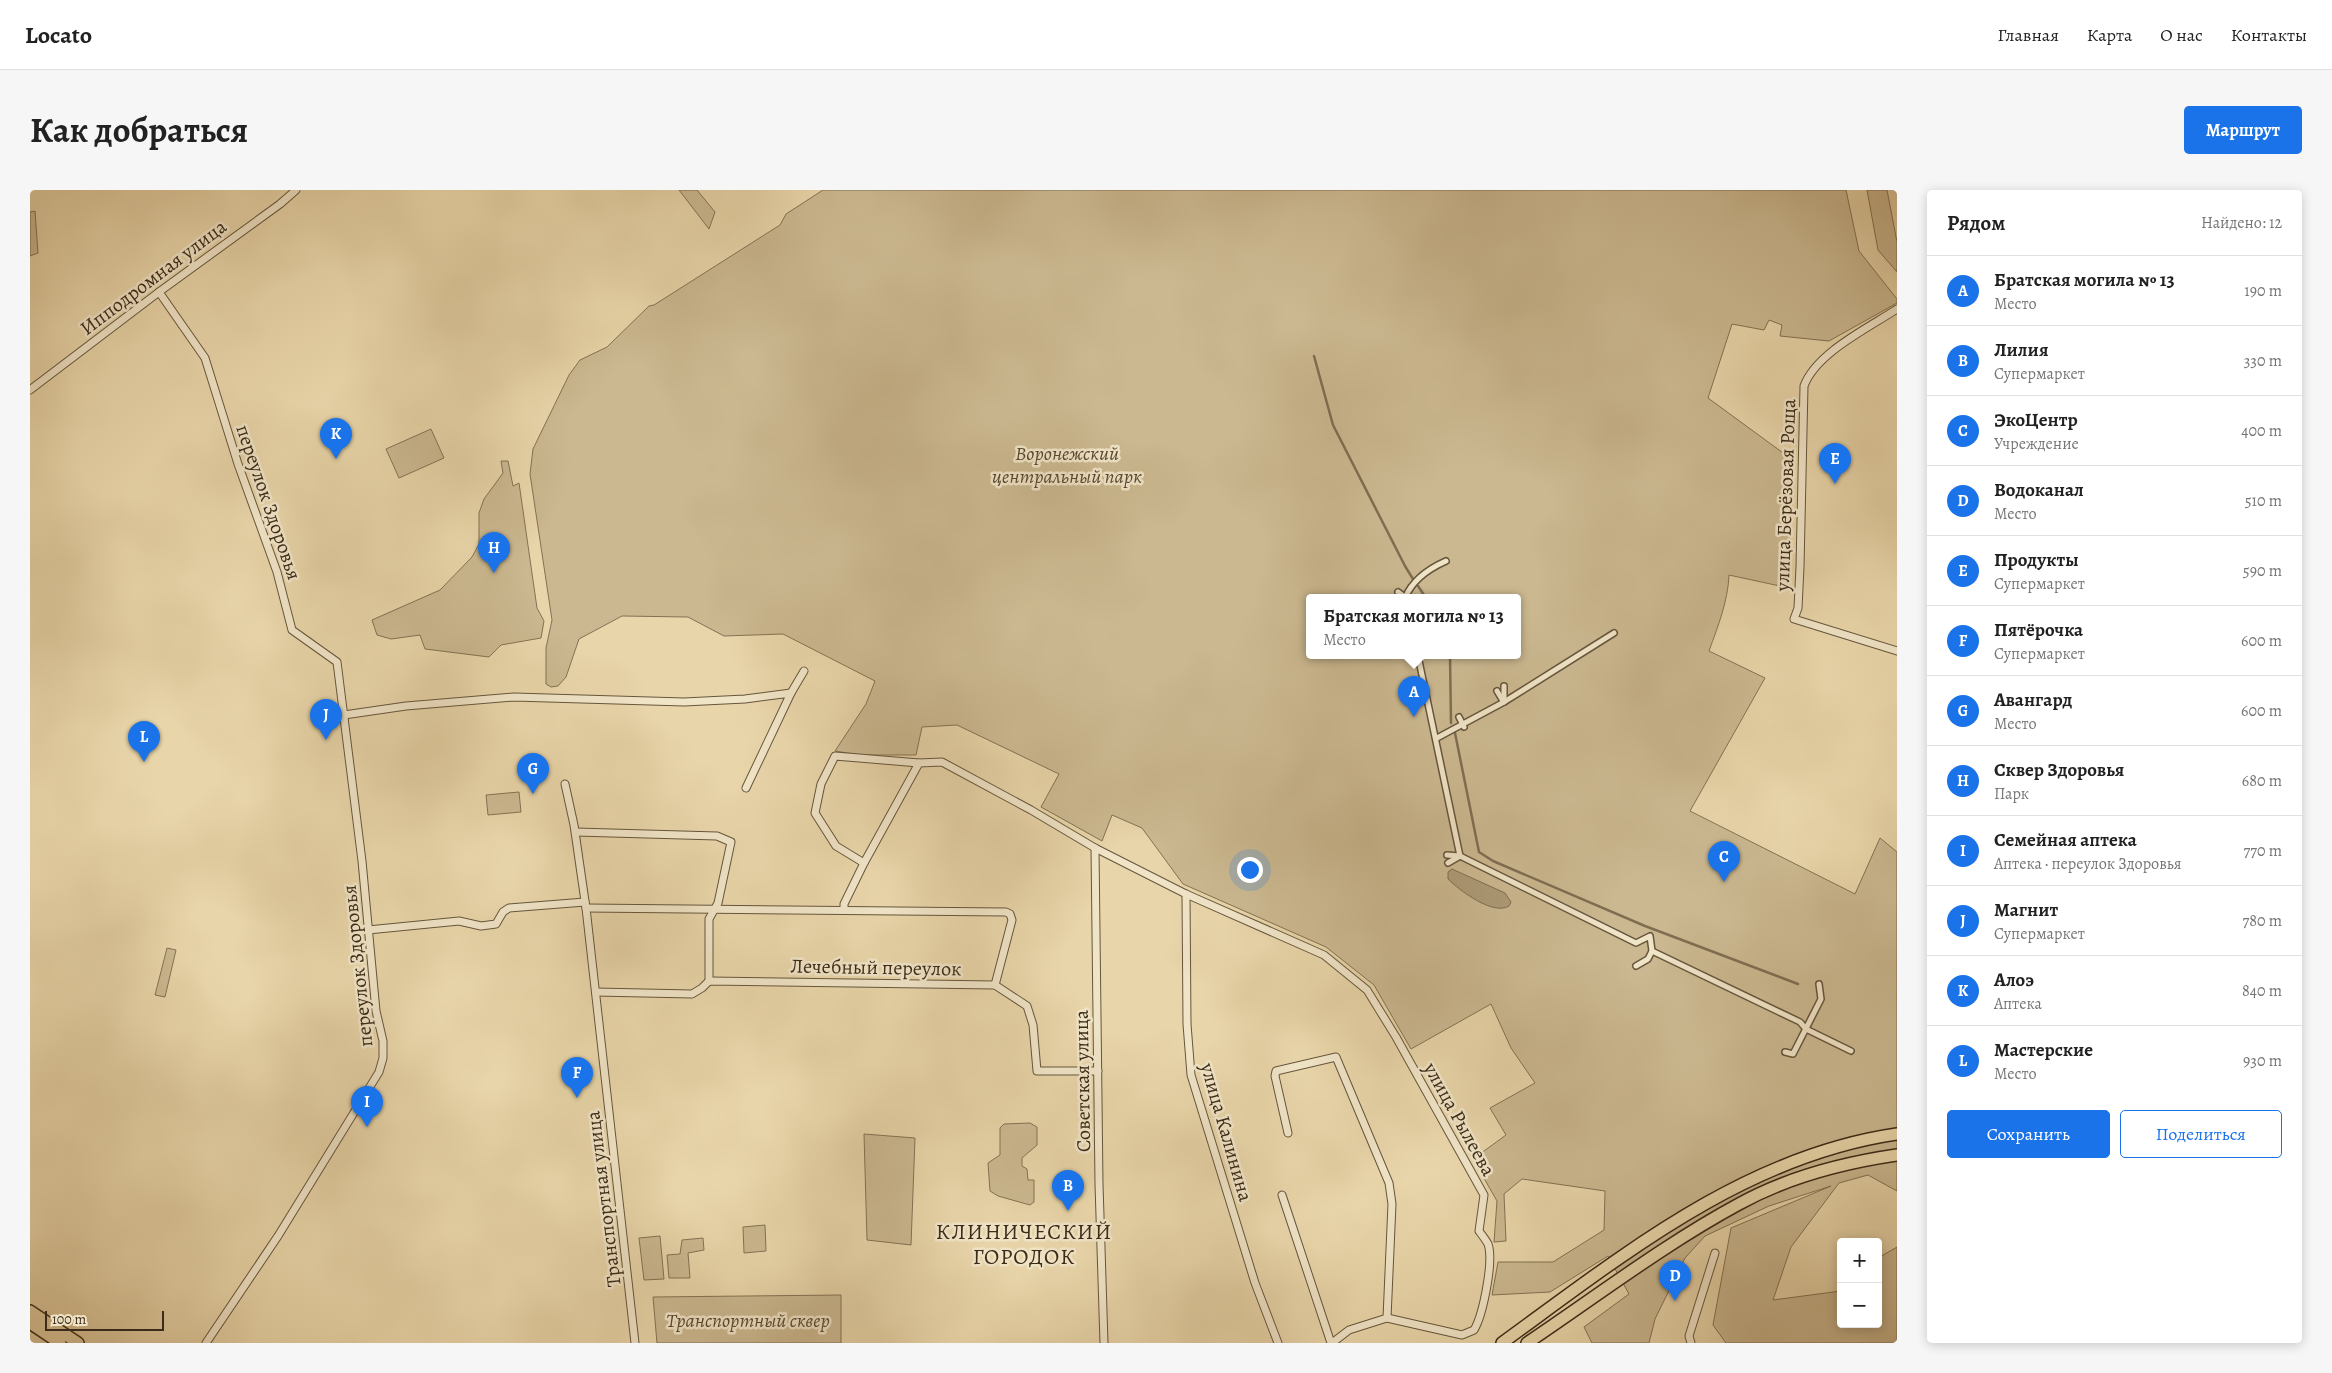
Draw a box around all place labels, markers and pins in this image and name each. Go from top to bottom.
pin: K [320,418,352,459]
pin: E [1819,443,1851,484]
pin: H [478,532,510,573]
pin: A [1398,676,1430,717]
pin: J [310,699,342,740]
pin: L [128,721,160,762]
pin: G [517,753,549,794]
pin: C [1708,841,1740,882]
pin: F [561,1057,593,1098]
pin: I [351,1086,383,1127]
pin: B [1052,1170,1084,1211]
pin: D [1659,1260,1691,1301]

